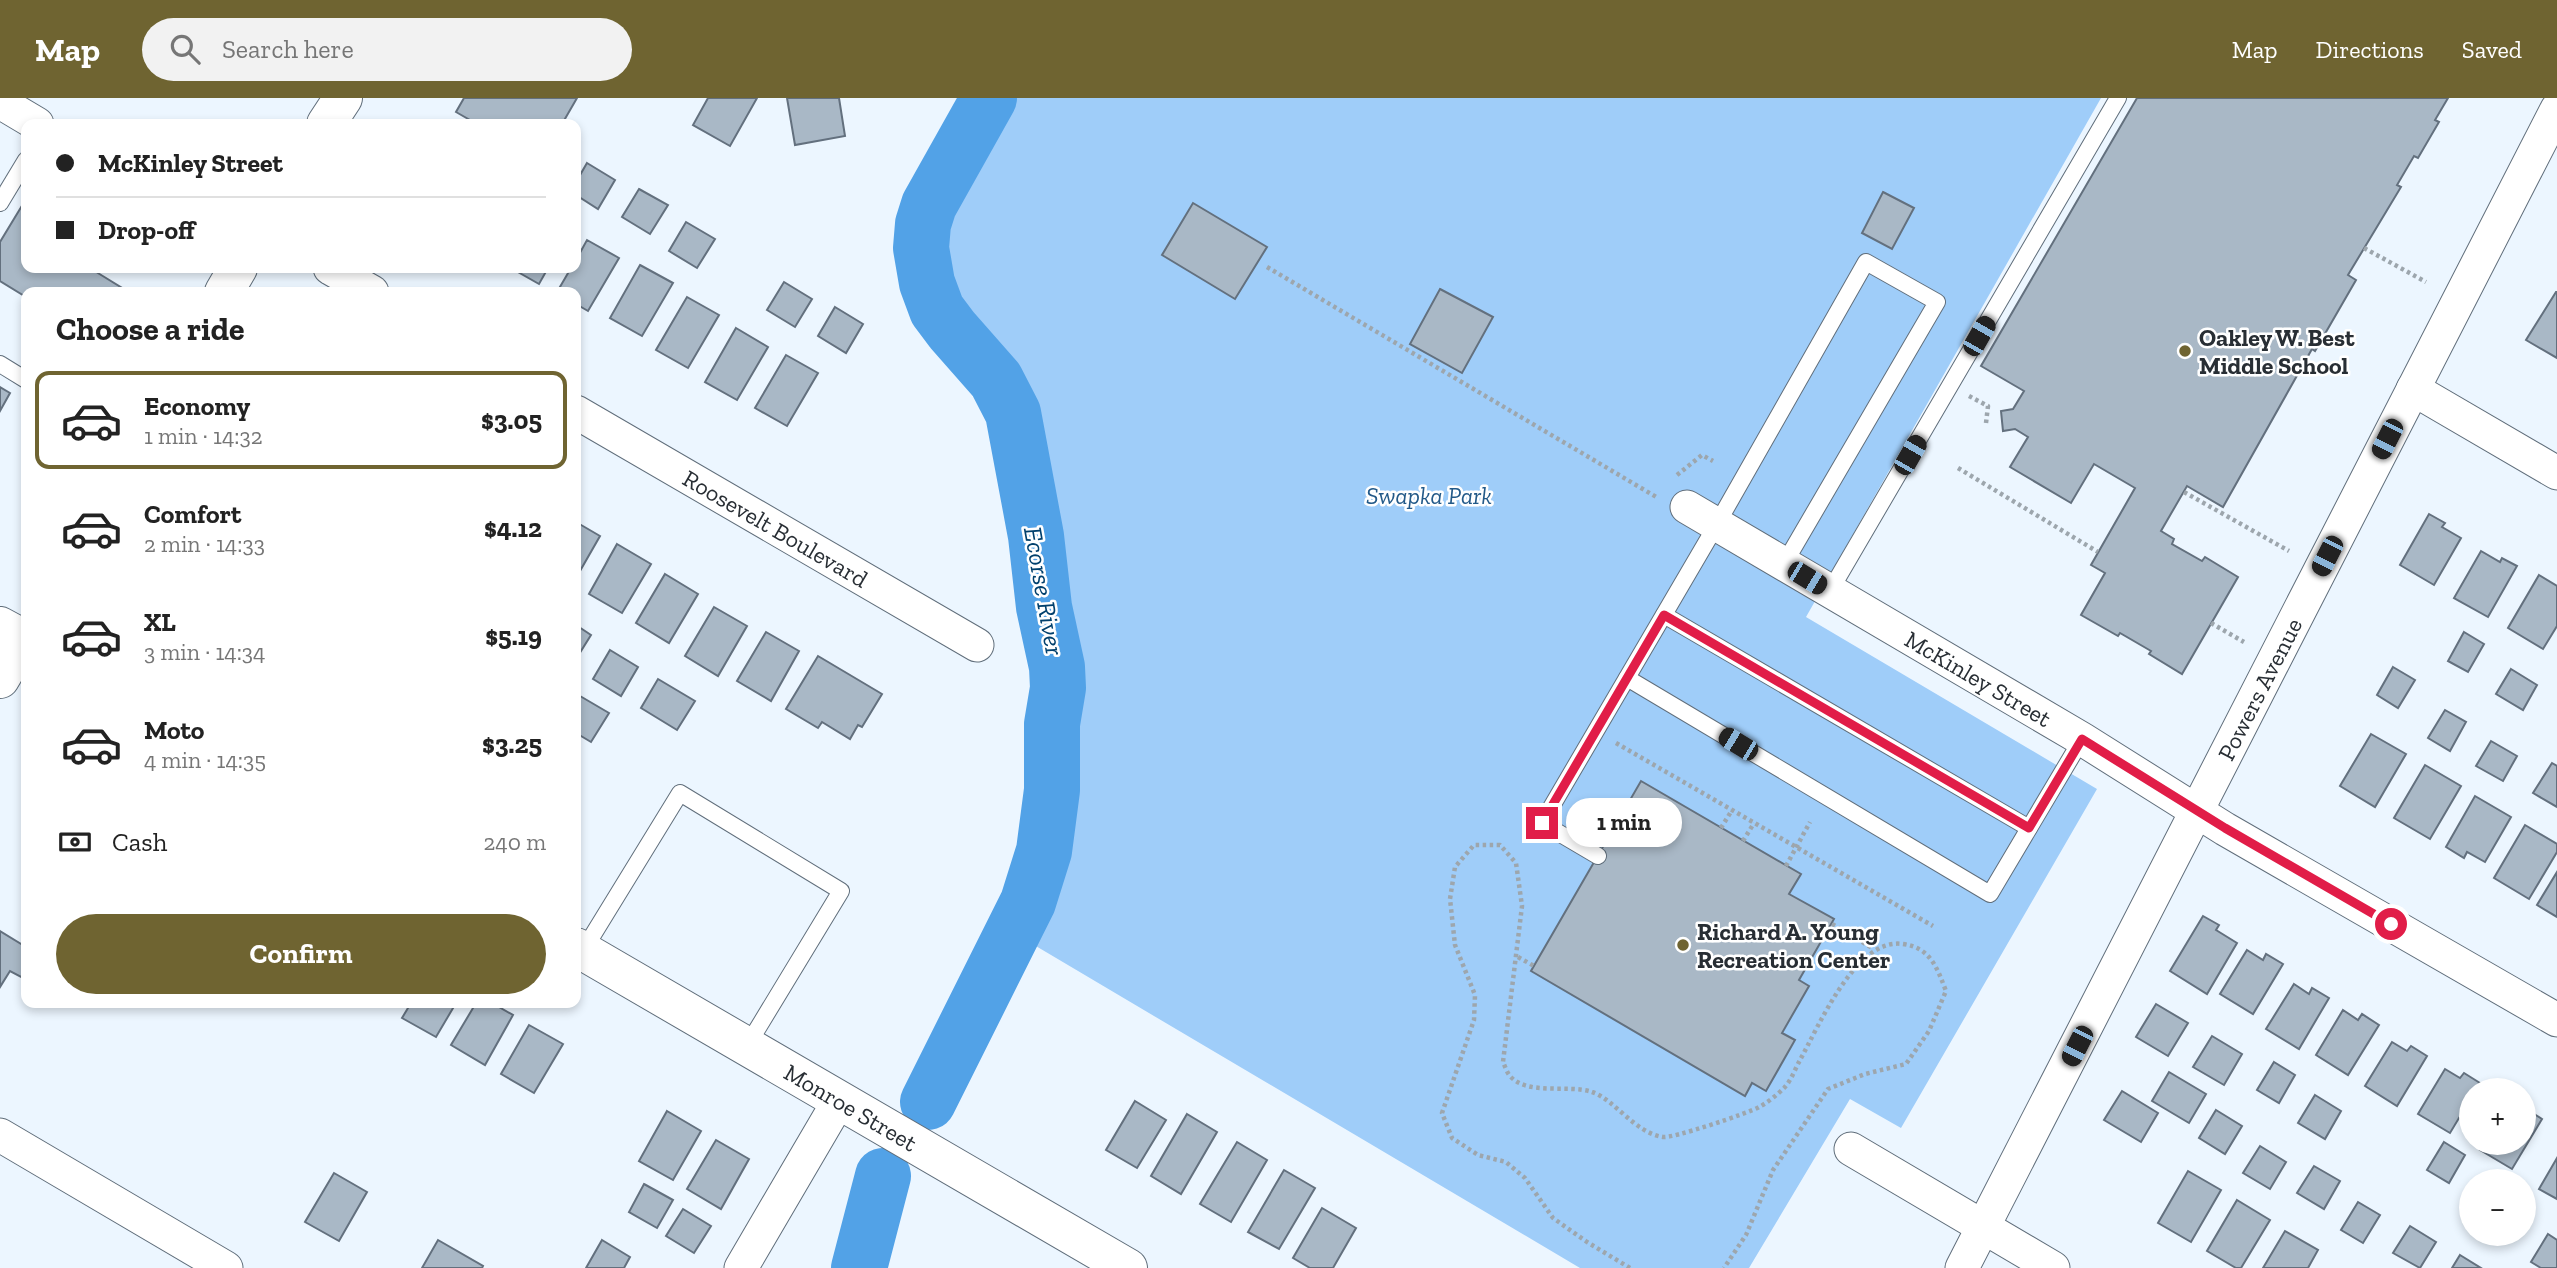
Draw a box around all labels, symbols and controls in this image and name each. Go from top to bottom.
search box [142,18,632,81]
text: Map [35,30,100,69]
icon: search [166,30,204,68]
text: Search here [222,33,354,65]
text: Map [2232,35,2278,64]
text: Directions [2316,35,2424,64]
text: Saved [2462,35,2522,64]
text: McKinley Street [98,147,283,179]
text: Drop-off [98,214,195,246]
text: Choose a ride [56,310,244,348]
car [1960,313,1999,359]
place label: Oakley W. Best Middle School [2199,323,2355,380]
marker: Oakley W. Best Middle School [2177,343,2193,359]
icon: car [60,389,123,452]
text: Economy [144,390,250,422]
text: $3.05 [481,404,542,436]
car [2369,416,2406,462]
text: 1 min · 14:32 [144,422,263,450]
car [1891,432,1930,478]
street label: Roosevelt Boulevard [678,463,873,593]
park label: Swapka Park [1366,481,1492,510]
icon: car [60,497,123,560]
text: Comfort [144,498,241,530]
text: $4.12 [484,512,542,544]
water label: Ecorse River [1017,524,1071,658]
text: 2 min · 14:33 [144,530,265,558]
car [2309,533,2346,579]
car [1784,558,1831,598]
icon: car [60,605,123,668]
text: XL [144,606,176,638]
street label: Powers Avenue [2211,613,2308,765]
text: $5.19 [485,620,542,652]
street label: McKinley Street [1900,624,2057,733]
text: 3 min · 14:34 [144,638,265,666]
icon: car [60,713,123,776]
text: Moto [144,714,204,746]
car [1715,724,1762,764]
text: $3.25 [482,728,542,760]
text: 4 min · 14:35 [144,746,266,774]
callout: 1 min [1566,798,1682,848]
route end [1526,807,1558,839]
text: 1 min [1597,808,1651,836]
icon: cash [56,823,94,861]
text: Cash [112,826,167,858]
text: 240 m [483,828,546,856]
route start [2375,908,2407,940]
button: Confirm [56,914,546,994]
place label: Richard A. Young Recreation Center [1697,917,1891,974]
marker: Richard A. Young Recreation Center [1675,937,1691,953]
car [2059,1023,2096,1069]
street label: Monroe Street [779,1057,923,1157]
map controls [2459,1078,2536,1246]
button: + [2459,1078,2536,1155]
button: − [2459,1169,2536,1246]

